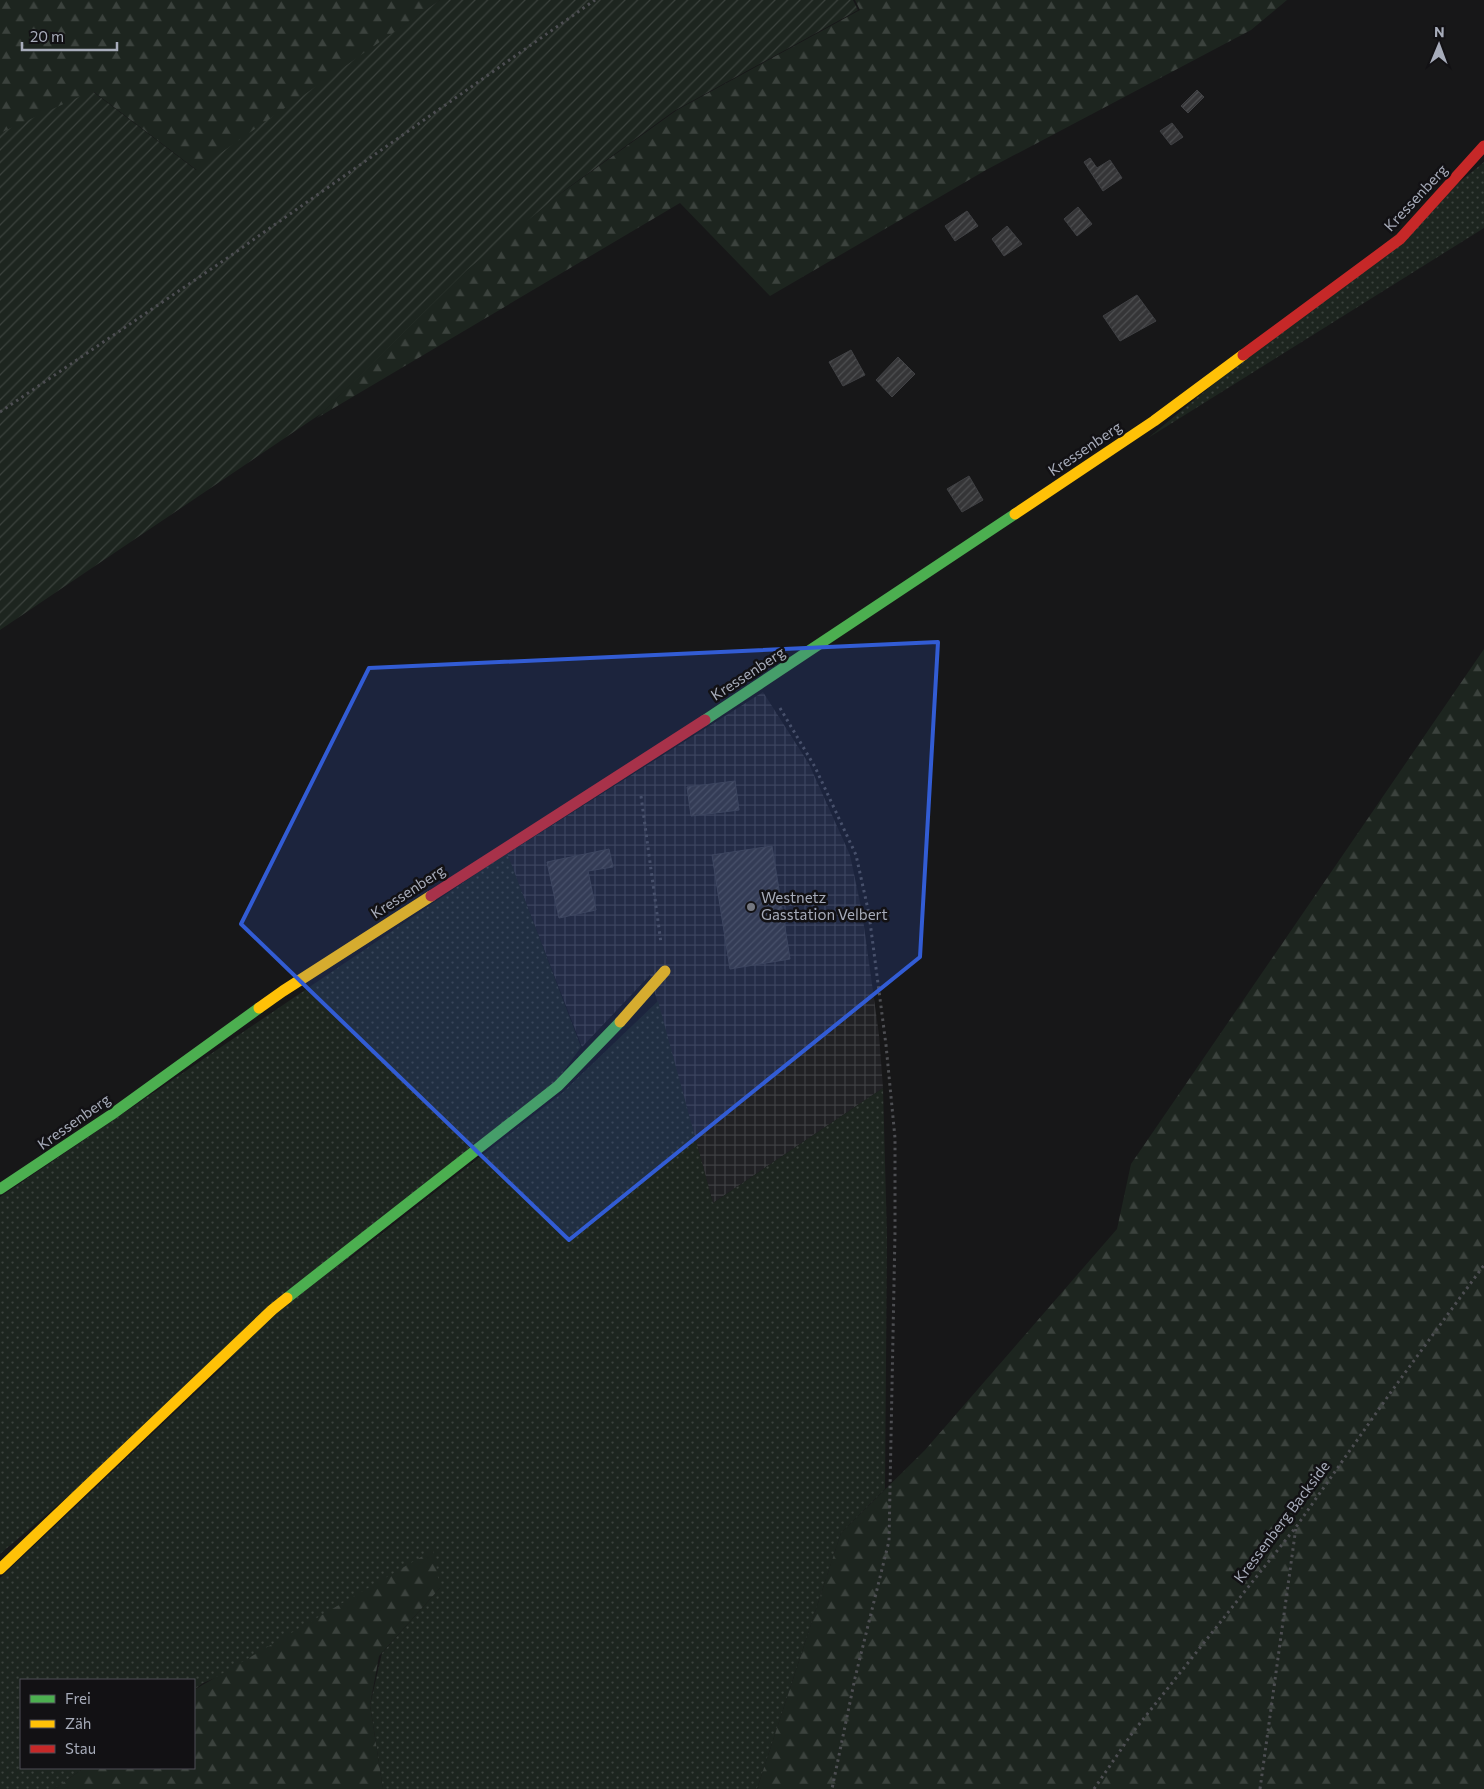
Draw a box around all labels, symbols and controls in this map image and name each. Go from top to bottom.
scale bar [22,20,118,52]
north arrow [1414,20,1464,70]
text: N [1434,23,1445,40]
text: 20 m [30,27,64,45]
street label: Kressenberg [1380,160,1451,234]
street label: Kressenberg [1044,417,1125,479]
street label: Kressenberg [707,643,788,704]
street label: Kressenberg [367,861,448,922]
place label: Westnetz Gasstation Velbert [761,888,888,923]
marker: Westnetz Gasstation Velbert [745,901,757,913]
street label: Kressenberg [34,1089,113,1153]
street label: Kressenberg Backside [1229,1457,1333,1586]
legend [20,1679,195,1769]
text: Frei [65,1689,91,1707]
text: Zäh [65,1714,91,1732]
text: Stau [65,1739,96,1757]

